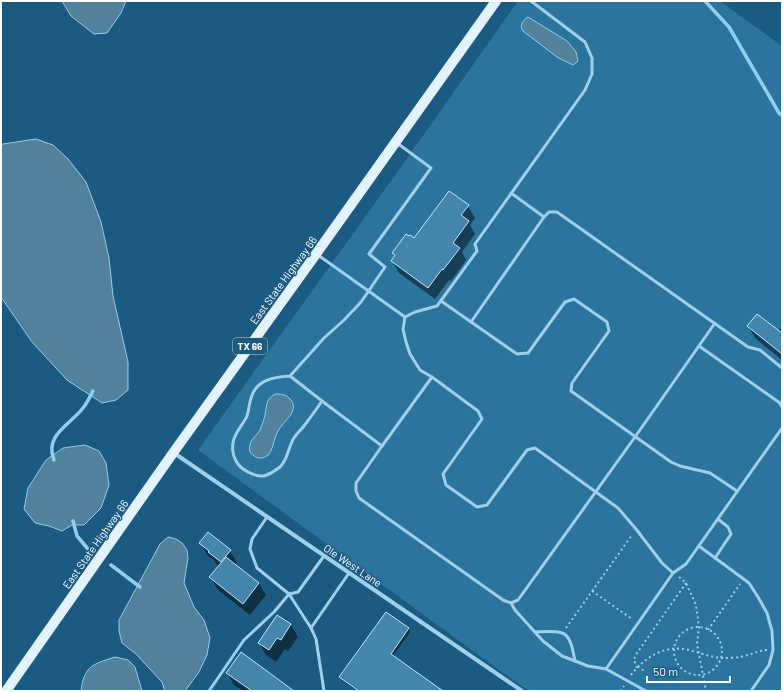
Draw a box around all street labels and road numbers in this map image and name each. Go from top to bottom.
street label: East State Highway 66 [247,233,319,326]
road number: TX 66 [233,338,267,354]
street label: East State Highway 66 [59,497,131,591]
street label: Ole West Lane [321,541,385,589]

